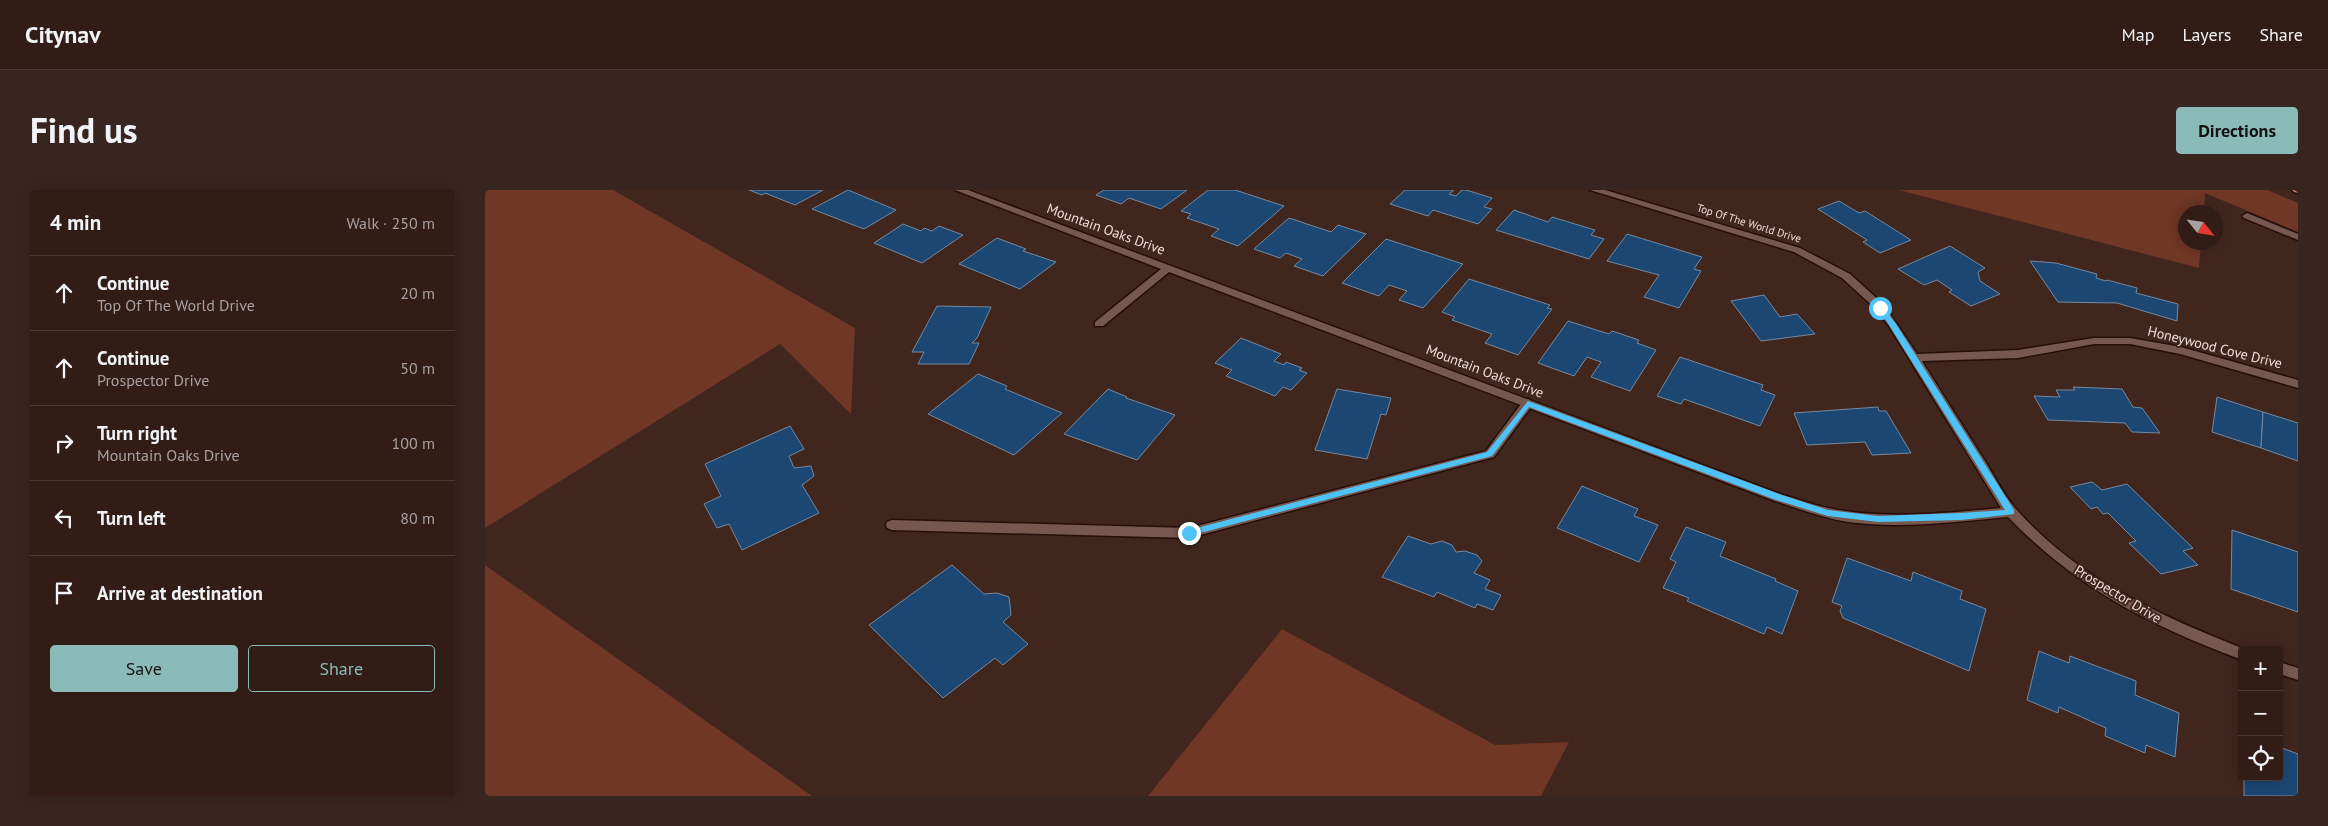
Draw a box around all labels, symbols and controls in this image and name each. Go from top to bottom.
text: Citynav [25,19,101,50]
text: Map [2122,23,2154,46]
text: Layers [2182,23,2231,46]
text: Share [2259,23,2303,46]
text: Find us [30,107,138,153]
button: Directions [2176,107,2298,154]
street label: Mountain Oaks Drive [1044,199,1168,259]
street label: Top Of The World Drive [1695,200,1803,246]
north arrow [2178,205,2223,250]
text: 4 min [50,209,101,236]
text: Walk · 250 m [346,213,435,233]
text: Continue [97,271,169,295]
icon: ahead [50,279,78,307]
text: 20 m [400,283,435,303]
text: Top Of The World Drive [97,295,255,315]
route start [1869,297,1892,320]
street label: Honeywood Cove Drive [2146,322,2284,372]
street label: Mountain Oaks Drive [1423,340,1547,402]
text: Continue [97,346,169,370]
icon: ahead [50,354,78,382]
text: 50 m [400,358,435,378]
text: Prospector Drive [97,370,209,390]
text: Turn right [97,421,177,445]
icon: right [50,429,78,457]
text: 100 m [392,433,435,453]
text: Mountain Oaks Drive [97,445,240,465]
icon: left [50,504,78,532]
text: Turn left [97,506,166,530]
text: 80 m [400,508,435,528]
route end [1178,522,1201,545]
street label: Prospector Drive [2071,561,2165,627]
icon: arrive [50,579,78,607]
text: Arrive at destination [97,581,263,605]
button: Save [50,645,238,692]
button: Share [248,645,435,692]
map controls [2238,646,2283,781]
button: + [2238,646,2283,691]
button: − [2238,691,2283,736]
button: locate [2238,736,2283,781]

